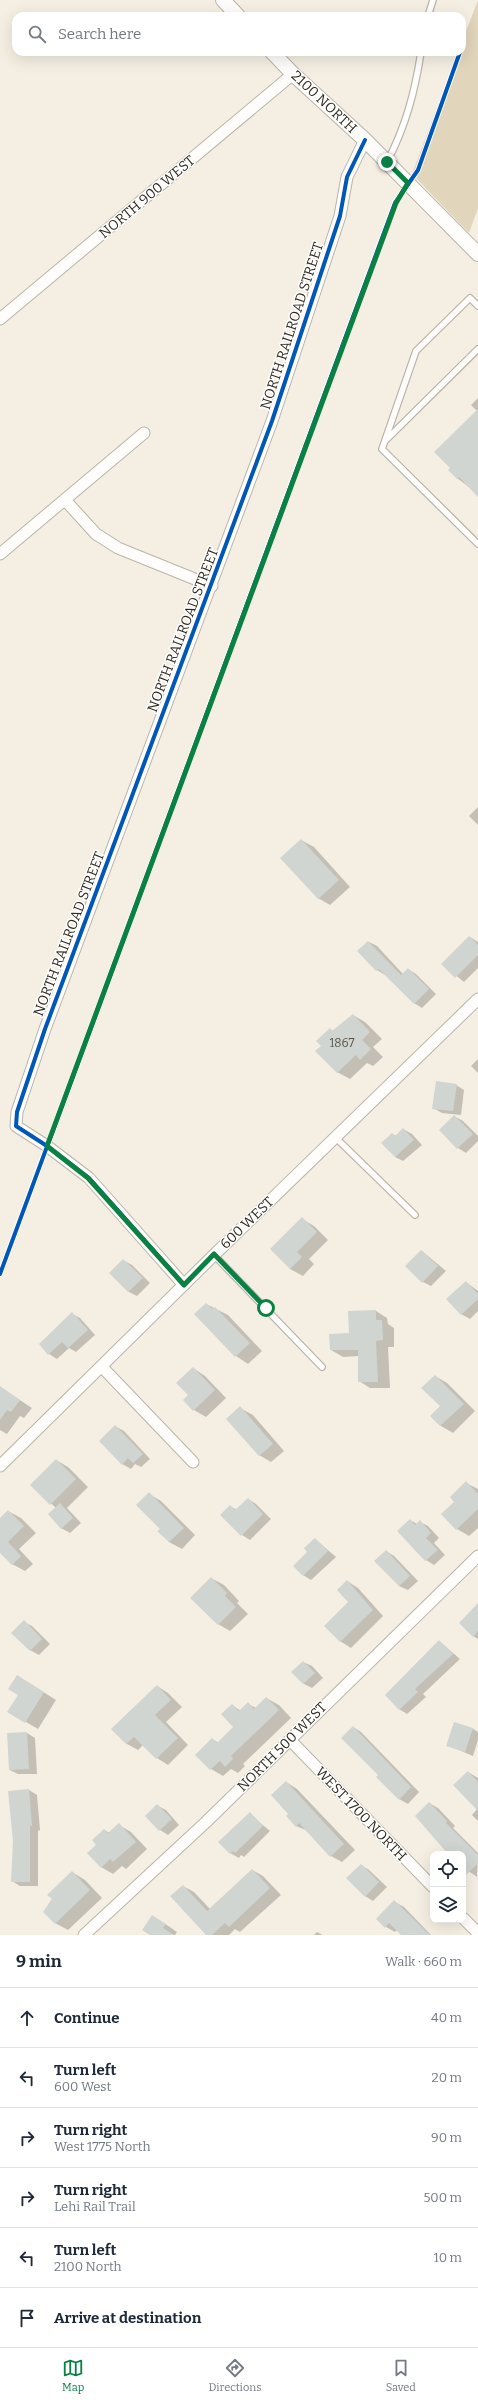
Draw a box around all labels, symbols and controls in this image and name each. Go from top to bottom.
search box [12,12,466,56]
icon: search [26,23,48,45]
text: Search here [58,25,141,43]
street label: 2100 NORTH [288,67,360,137]
street label: NORTH 900 WEST [96,152,198,242]
route end [378,153,396,171]
street label: NORTH RAILROAD STREET [257,240,327,412]
street label: NORTH RAILROAD STREET [144,545,222,715]
street label: NORTH RAILROAD STREET [30,849,108,1019]
house number: 1867 [330,1036,354,1050]
street label: 600 WEST [217,1193,277,1253]
route start [257,1299,275,1317]
street label: NORTH 500 WEST [234,1699,330,1795]
street label: WEST 1700 NORTH [312,1763,410,1865]
map controls [430,1851,466,1923]
button: locate [430,1851,466,1887]
button: layers [430,1887,466,1923]
text: 9 min [16,1951,62,1972]
text: Walk · 660 m [385,1954,462,1969]
icon: ahead [16,2007,38,2029]
text: Continue [54,2009,120,2027]
text: 40 m [431,2010,462,2025]
text: Turn left [54,2061,116,2079]
icon: left [16,2067,38,2089]
text: 20 m [432,2070,462,2085]
text: 600 West [54,2079,111,2094]
text: Turn right [54,2121,127,2139]
icon: right [16,2127,38,2149]
text: 90 m [431,2130,462,2145]
text: West 1775 North [54,2139,151,2154]
text: Turn right [54,2181,127,2199]
icon: right [16,2187,38,2209]
text: 500 m [423,2190,462,2205]
text: Lehi Rail Trail [54,2199,136,2214]
text: Turn left [54,2241,116,2259]
icon: left [16,2247,38,2269]
text: 10 m [433,2250,462,2265]
text: 2100 North [54,2259,122,2274]
icon: arrive [16,2307,38,2329]
text: Arrive at destination [54,2309,201,2327]
tab: Map [62,2357,84,2394]
tab: Directions [209,2357,261,2394]
tab: Saved [386,2357,416,2394]

